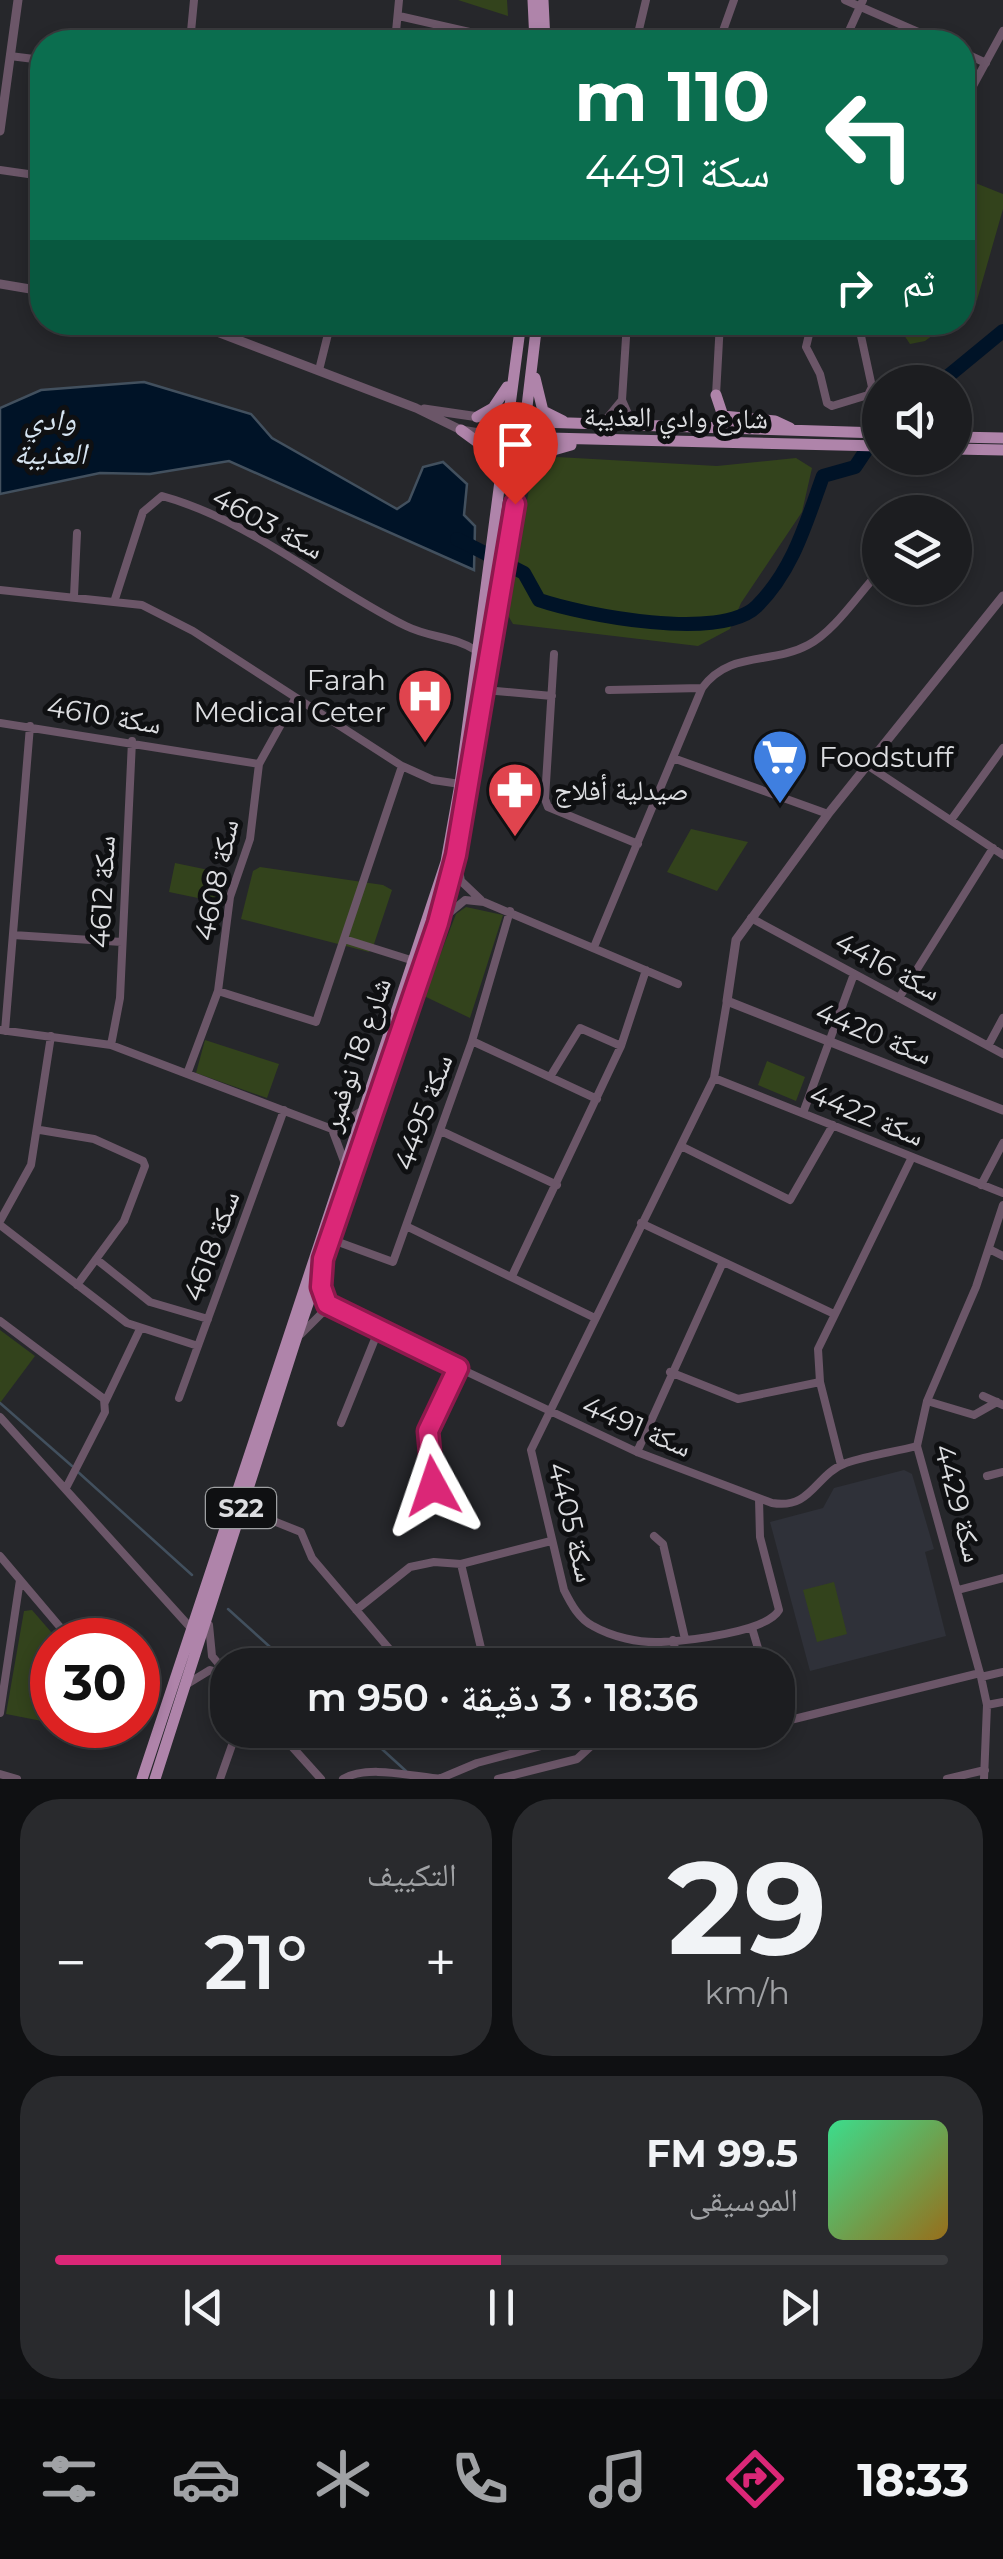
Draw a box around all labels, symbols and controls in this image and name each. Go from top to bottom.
text: 110 m [574,53,770,139]
icon: left [805,70,935,200]
text: سكة 4491 [585,143,770,198]
text: ثم [902,259,935,306]
icon: right [827,260,882,315]
map controls [862,365,972,605]
button: sound [862,365,972,475]
street label: شارع وادي العذيبة [583,398,769,442]
water label: وادي العذيبة [14,401,89,472]
pin [473,402,558,505]
icon: arrive [488,417,543,472]
street label: سكة 4603 [207,480,329,566]
button: layers [862,495,972,605]
place label: Farah Medical Ceter [194,663,386,729]
hospital icon: Farah Medical Ceter [395,666,455,745]
street label: سكة 4610 [44,689,164,741]
supermarket icon: Foodstuff [750,727,810,806]
place label: Foodstuff [819,740,955,774]
pharmacy icon: صيدلية أفلاج [485,760,545,839]
place label: صيدلية أفلاج [554,773,689,808]
street label: سكة 4608 [187,816,245,944]
street label: سكة 4612 [82,835,122,949]
street label: سكة 4416 [829,924,947,1008]
street label: شارع 18 نوفمبر [314,973,399,1136]
street label: سكة 4420 [811,994,937,1072]
street label: سكة 4495 [386,1049,460,1175]
street label: سكة 4422 [805,1077,929,1153]
street label: سكة 4618 [175,1186,247,1306]
street label: سكة 4491 [577,1388,697,1464]
position arrow [381,1434,485,1538]
street label: سكة 4429 [927,1440,991,1566]
street label: سكة 4405 [541,1458,603,1586]
road number: S22 [206,1488,276,1528]
speed limit sign: 30 [30,1618,160,1748]
text: 18:36 · 3 دقيقة · 950 m [307,1674,698,1721]
text: 29 [668,1828,827,1987]
text: التكييف [367,1855,457,1894]
text: 21° [204,1916,308,2008]
text: − [55,1929,87,1996]
text: + [425,1929,457,1996]
text: km/h [705,1973,790,2012]
text: 99.5 FM [646,2130,798,2177]
text: الموسيقى [688,2180,798,2219]
icon: previous [176,2280,231,2335]
icon: pause [474,2280,529,2335]
icon: next [772,2280,827,2335]
icon: filters [34,2444,104,2514]
icon: car [171,2444,241,2514]
icon: climate [308,2444,378,2514]
icon: phone [445,2444,515,2514]
icon: music [583,2444,653,2514]
icon: directions [720,2444,790,2514]
text: 18:33 [857,2452,969,2507]

